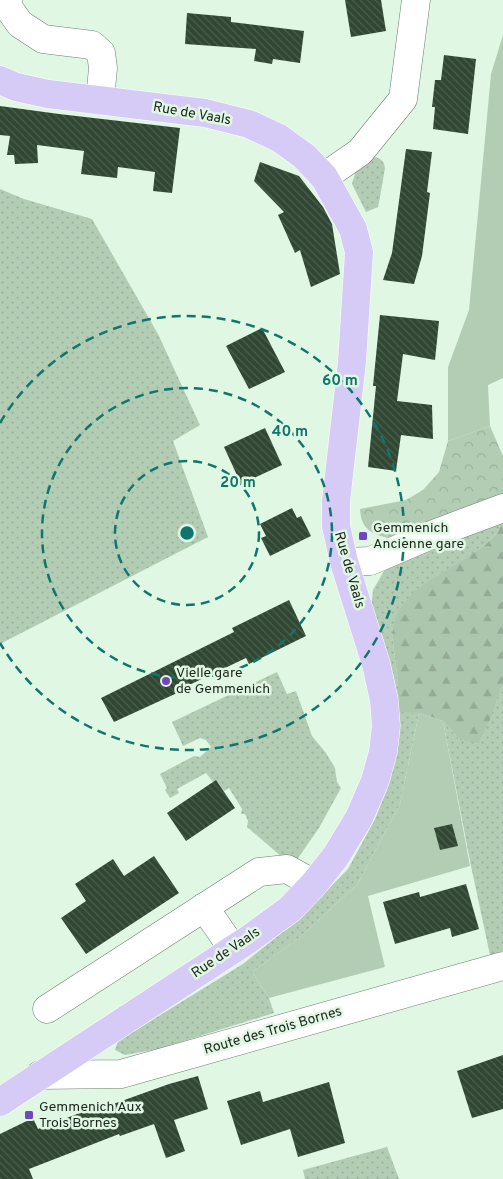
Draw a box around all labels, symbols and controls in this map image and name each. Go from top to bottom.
street label: Rue de Vaals [152,99,232,129]
text: 60 m [322,372,358,391]
text: 40 m [272,423,308,442]
text: 20 m [220,474,256,493]
place label: Gemmenich Ancienne gare [373,520,464,553]
centre of rings [178,524,196,542]
street label: Rue de Vaals [330,530,368,610]
marker: Gemmenich Ancienne gare [357,530,369,542]
place label: Vielle gare de Gemmenich [176,665,270,698]
marker: Vielle gare de Gemmenich [160,675,172,687]
street label: Rue de Vaals [188,924,264,982]
street label: Route des Trois Bornes [202,1003,344,1059]
place label: Gemmenich Aux Trois Bornes [39,1099,142,1132]
marker: Gemmenich Aux Trois Bornes [23,1109,35,1121]

